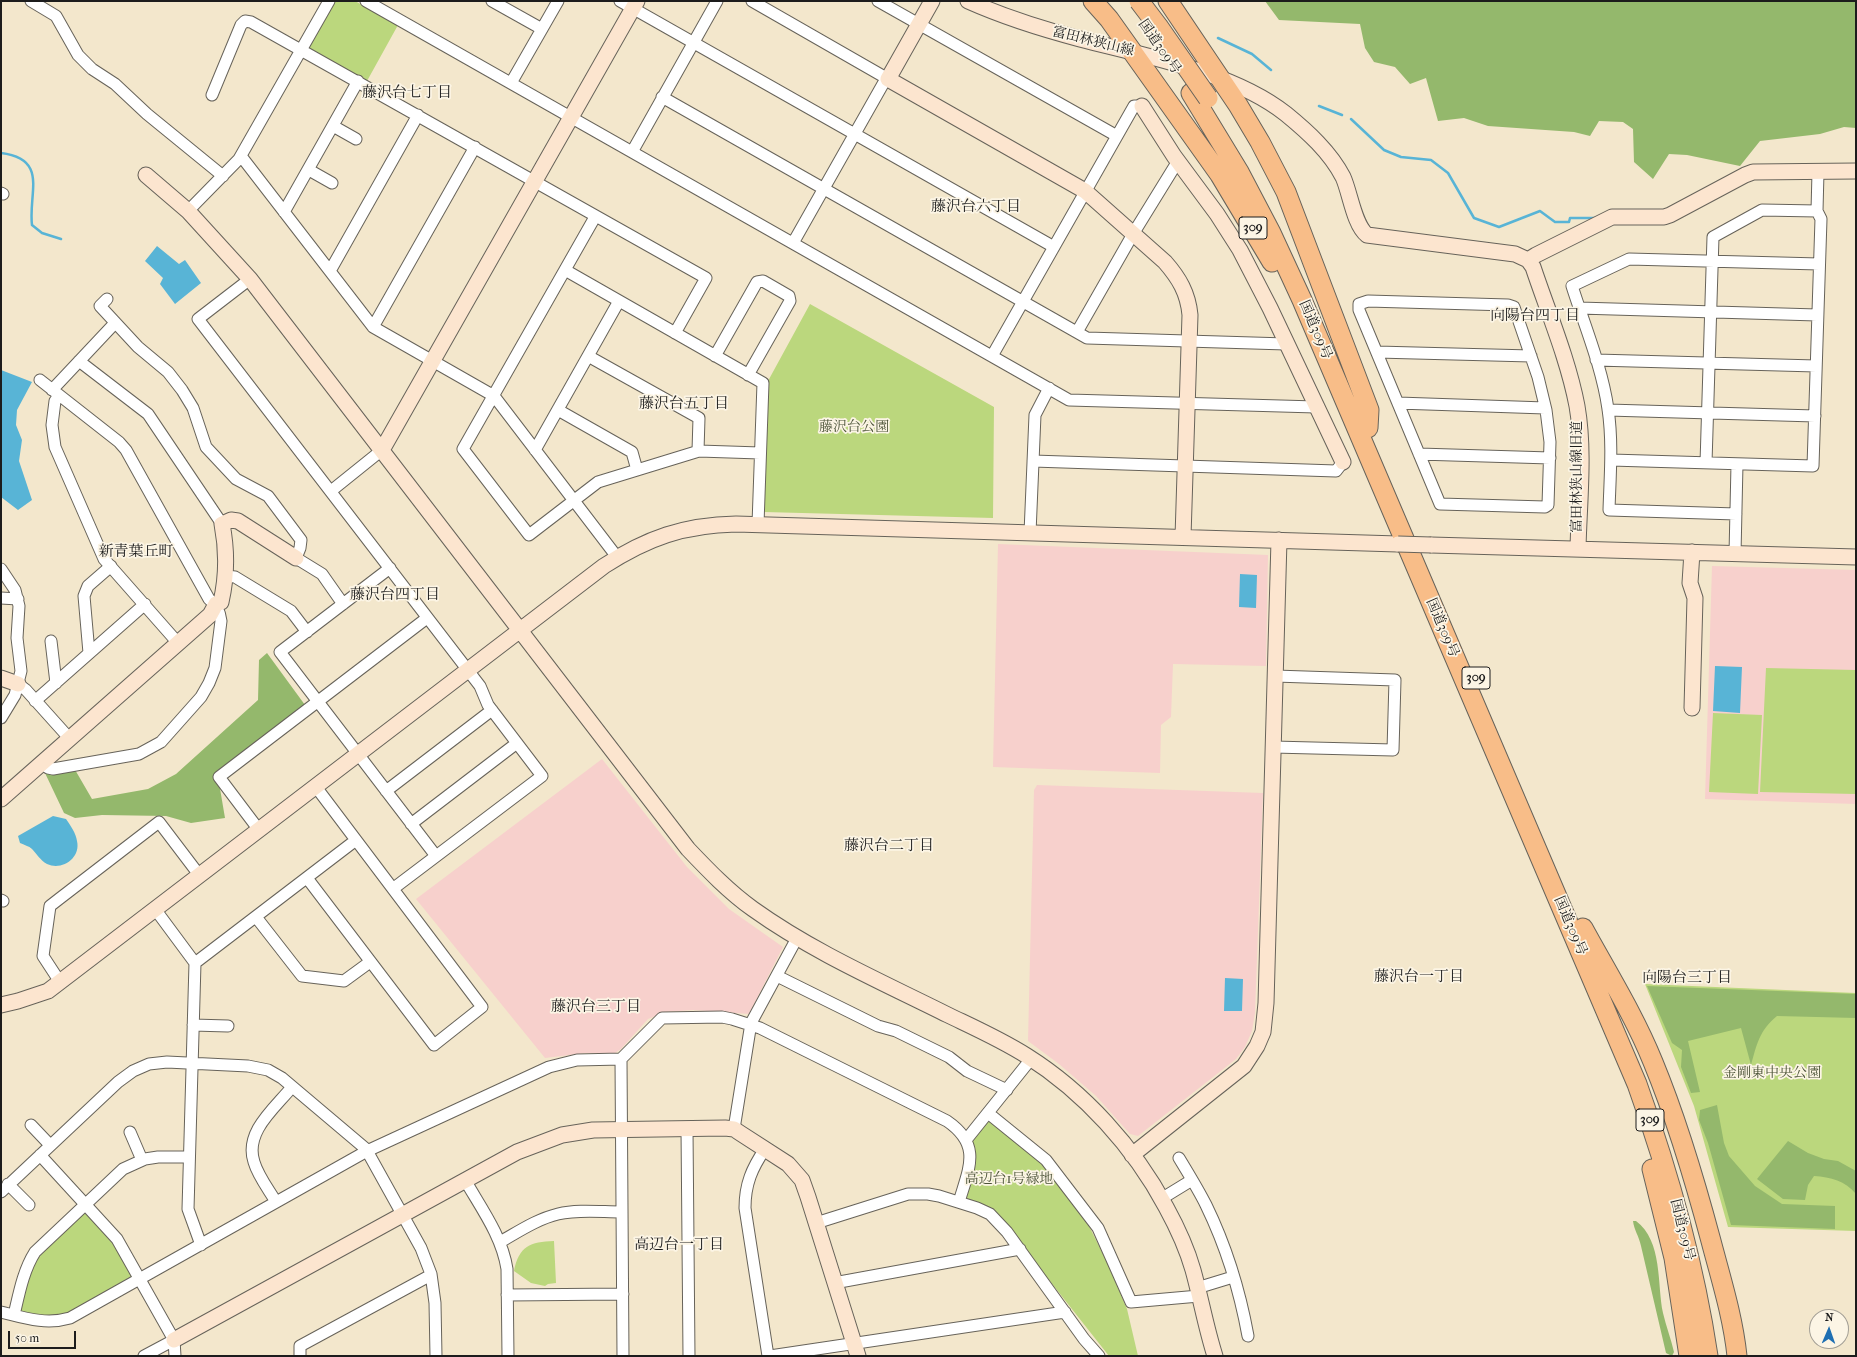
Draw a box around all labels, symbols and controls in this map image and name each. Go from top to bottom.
street label: 国道309号 [1134,16,1184,78]
street label: 富田林狭山線 [1050,24,1136,60]
district label: 藤沢台七丁目 [362,84,452,102]
district label: 藤沢台六丁目 [931,198,1021,216]
road number: 309 [1239,217,1267,239]
street label: 国道309号 [1295,298,1335,362]
district label: 向陽台四丁目 [1490,307,1580,325]
district label: 藤沢台五丁目 [639,395,729,413]
park label: 藤沢台公園 [819,420,889,436]
street label: 富田林狭山線旧道 [1570,421,1586,533]
district label: 新青葉丘町 [99,543,173,561]
district label: 藤沢台四丁目 [350,586,440,604]
street label: 国道309号 [1422,596,1462,660]
road number: 309 [1462,667,1490,689]
district label: 藤沢台二丁目 [844,837,934,855]
street label: 国道309号 [1550,894,1590,958]
district label: 藤沢台一丁目 [1374,968,1464,986]
district label: 向陽台三丁目 [1642,969,1732,987]
district label: 藤沢台三丁目 [551,998,641,1016]
park label: 金剛東中央公園 [1723,1066,1821,1082]
road number: 309 [1636,1109,1664,1131]
park label: 高辺台1号緑地 [965,1172,1053,1188]
street label: 国道309号 [1666,1197,1698,1263]
district label: 高辺台一丁目 [634,1236,724,1254]
north arrow [1809,1309,1849,1349]
text: N [1825,1311,1834,1324]
scale bar [10,1323,78,1349]
text: 50 m [15,1331,39,1345]

